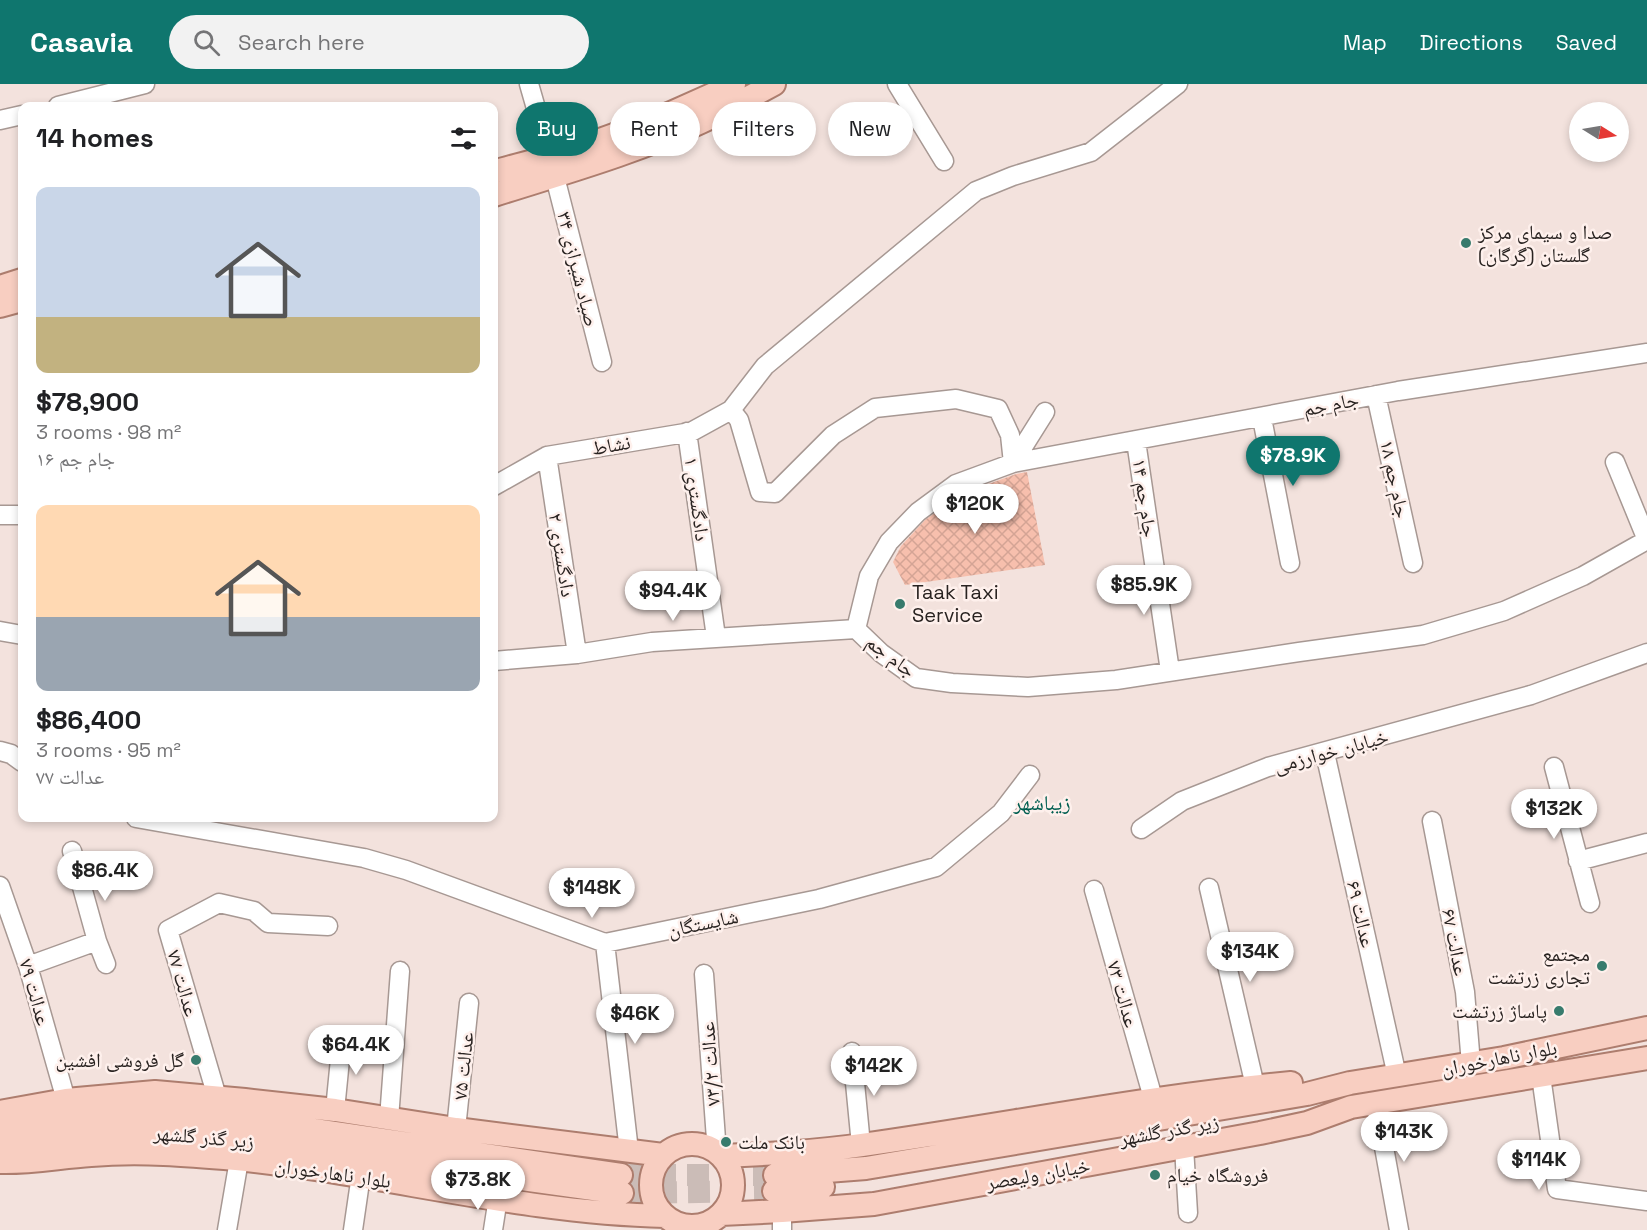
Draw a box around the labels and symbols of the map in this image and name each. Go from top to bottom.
north arrow [1569,102,1629,162]
street label: صیاد شیرازی ۳۴ [551,209,605,329]
place label: صدا و سیمای مرکز گلستان (گرگان) [1477,219,1612,268]
marker: صدا و سیمای مرکز گلستان (گرگان) [1459,236,1473,250]
street label: جام جم [1301,386,1361,423]
street label: نشاط [589,429,633,461]
pin: $78.9K [1244,436,1342,487]
street label: ۱۸ جام جم [1373,438,1416,521]
street label: دادگستری ۱ [678,455,716,543]
street label: ۱۴ جام جم [1126,457,1163,539]
pin: $120K [933,484,1017,535]
street label: دادگستری ۲ [543,511,581,599]
pin: $85.9K [1095,565,1193,616]
pin: $94.4K [624,571,722,622]
place label: Taak Taxi Service [912,579,999,628]
marker: Taak Taxi Service [893,597,907,611]
street label: جام جم [860,629,921,684]
street label: خیابان خوارزمی [1271,723,1391,779]
district label: زیباشهر [1012,789,1071,816]
pin: $132K [1512,789,1596,840]
pin: $86.4K [56,851,154,902]
pin: $148K [550,868,634,919]
street label: عدالت ۶۹ [1341,878,1381,950]
street label: شایستگان [665,903,741,943]
street label: عدالت ۶۷ [1436,906,1474,978]
pin: $134K [1208,932,1292,983]
place label: مجتمع تجاری زرتشت [1488,941,1590,990]
street label: عدالت ۷۷ [161,947,205,1019]
street label: عدالت ۷۹ [13,956,57,1028]
street label: عدالت ۷۳ [1101,958,1145,1030]
marker: مجتمع تجاری زرتشت [1595,959,1609,973]
pin: $46K [599,994,671,1045]
place label: پاساژ زرتشت [1452,998,1547,1024]
marker: پاساژ زرتشت [1552,1004,1566,1018]
street label: عدالت ۷۳/۲ [694,1021,726,1107]
pin: $64.4K [307,1025,405,1076]
street label: ۷۵ عدالت [447,1031,479,1101]
street label: بلوار ناهارخوران [1439,1034,1559,1082]
pin: $142K [832,1046,916,1097]
place label: گل فروشی افشین [56,1047,184,1073]
marker: گل فروشی افشین [189,1053,203,1067]
street label: زیر گذر گلشهر [1116,1108,1221,1152]
pin: $143K [1362,1112,1446,1163]
street label: زیر گذر گلشهر [152,1120,255,1154]
place label: بانک ملت [738,1129,805,1155]
marker: بانک ملت [719,1135,733,1149]
pin: $114K [1497,1140,1581,1191]
street label: بلوار ناهارخوران [273,1152,393,1194]
street label: خیابان ولیعصر [983,1152,1092,1196]
pin: $73.8K [429,1160,527,1211]
place label: فروشگاه خیام [1167,1162,1268,1189]
marker: فروشگاه خیام [1148,1168,1162,1182]

